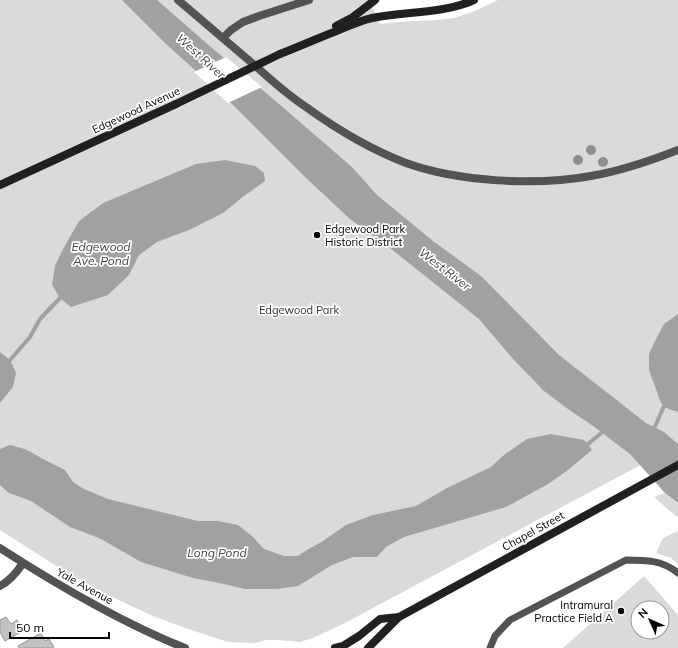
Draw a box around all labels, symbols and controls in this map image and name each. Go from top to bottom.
water label: West River [173,30,229,82]
street label: Edgewood Avenue [90,83,182,137]
place label: Edgewood Park Historic District [325,222,406,249]
marker: Edgewood Park Historic District [312,230,322,240]
water label: Edgewood Ave. Pond [71,239,131,268]
water label: West River [416,245,474,294]
park label: Edgewood Park [259,303,339,317]
street label: Chapel Street [499,508,567,554]
water label: Long Pond [187,545,247,560]
street label: Yale Avenue [54,564,116,607]
place label: Intramural Practice Field A [534,598,613,625]
north arrow [630,600,670,640]
text: N [635,605,651,621]
marker: Intramural Practice Field A [616,606,626,616]
scale bar [10,614,109,640]
text: 50 m [16,620,44,635]

